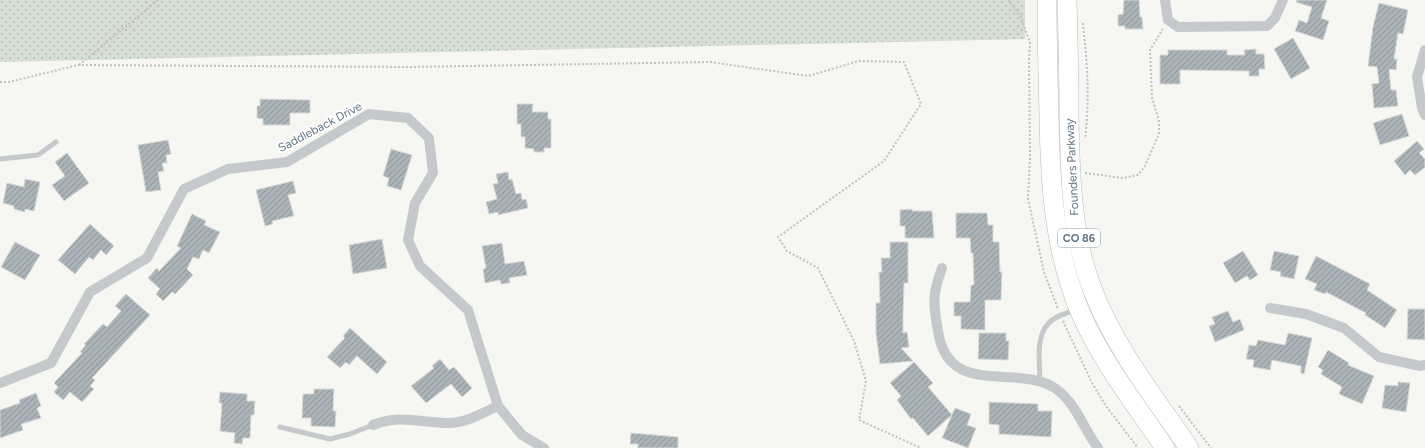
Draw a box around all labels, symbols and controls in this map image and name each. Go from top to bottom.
street label: Saddleback Drive [276,99,365,155]
street label: Founders Parkway [1062,117,1082,216]
road number: CO 86 [1058,229,1100,247]

